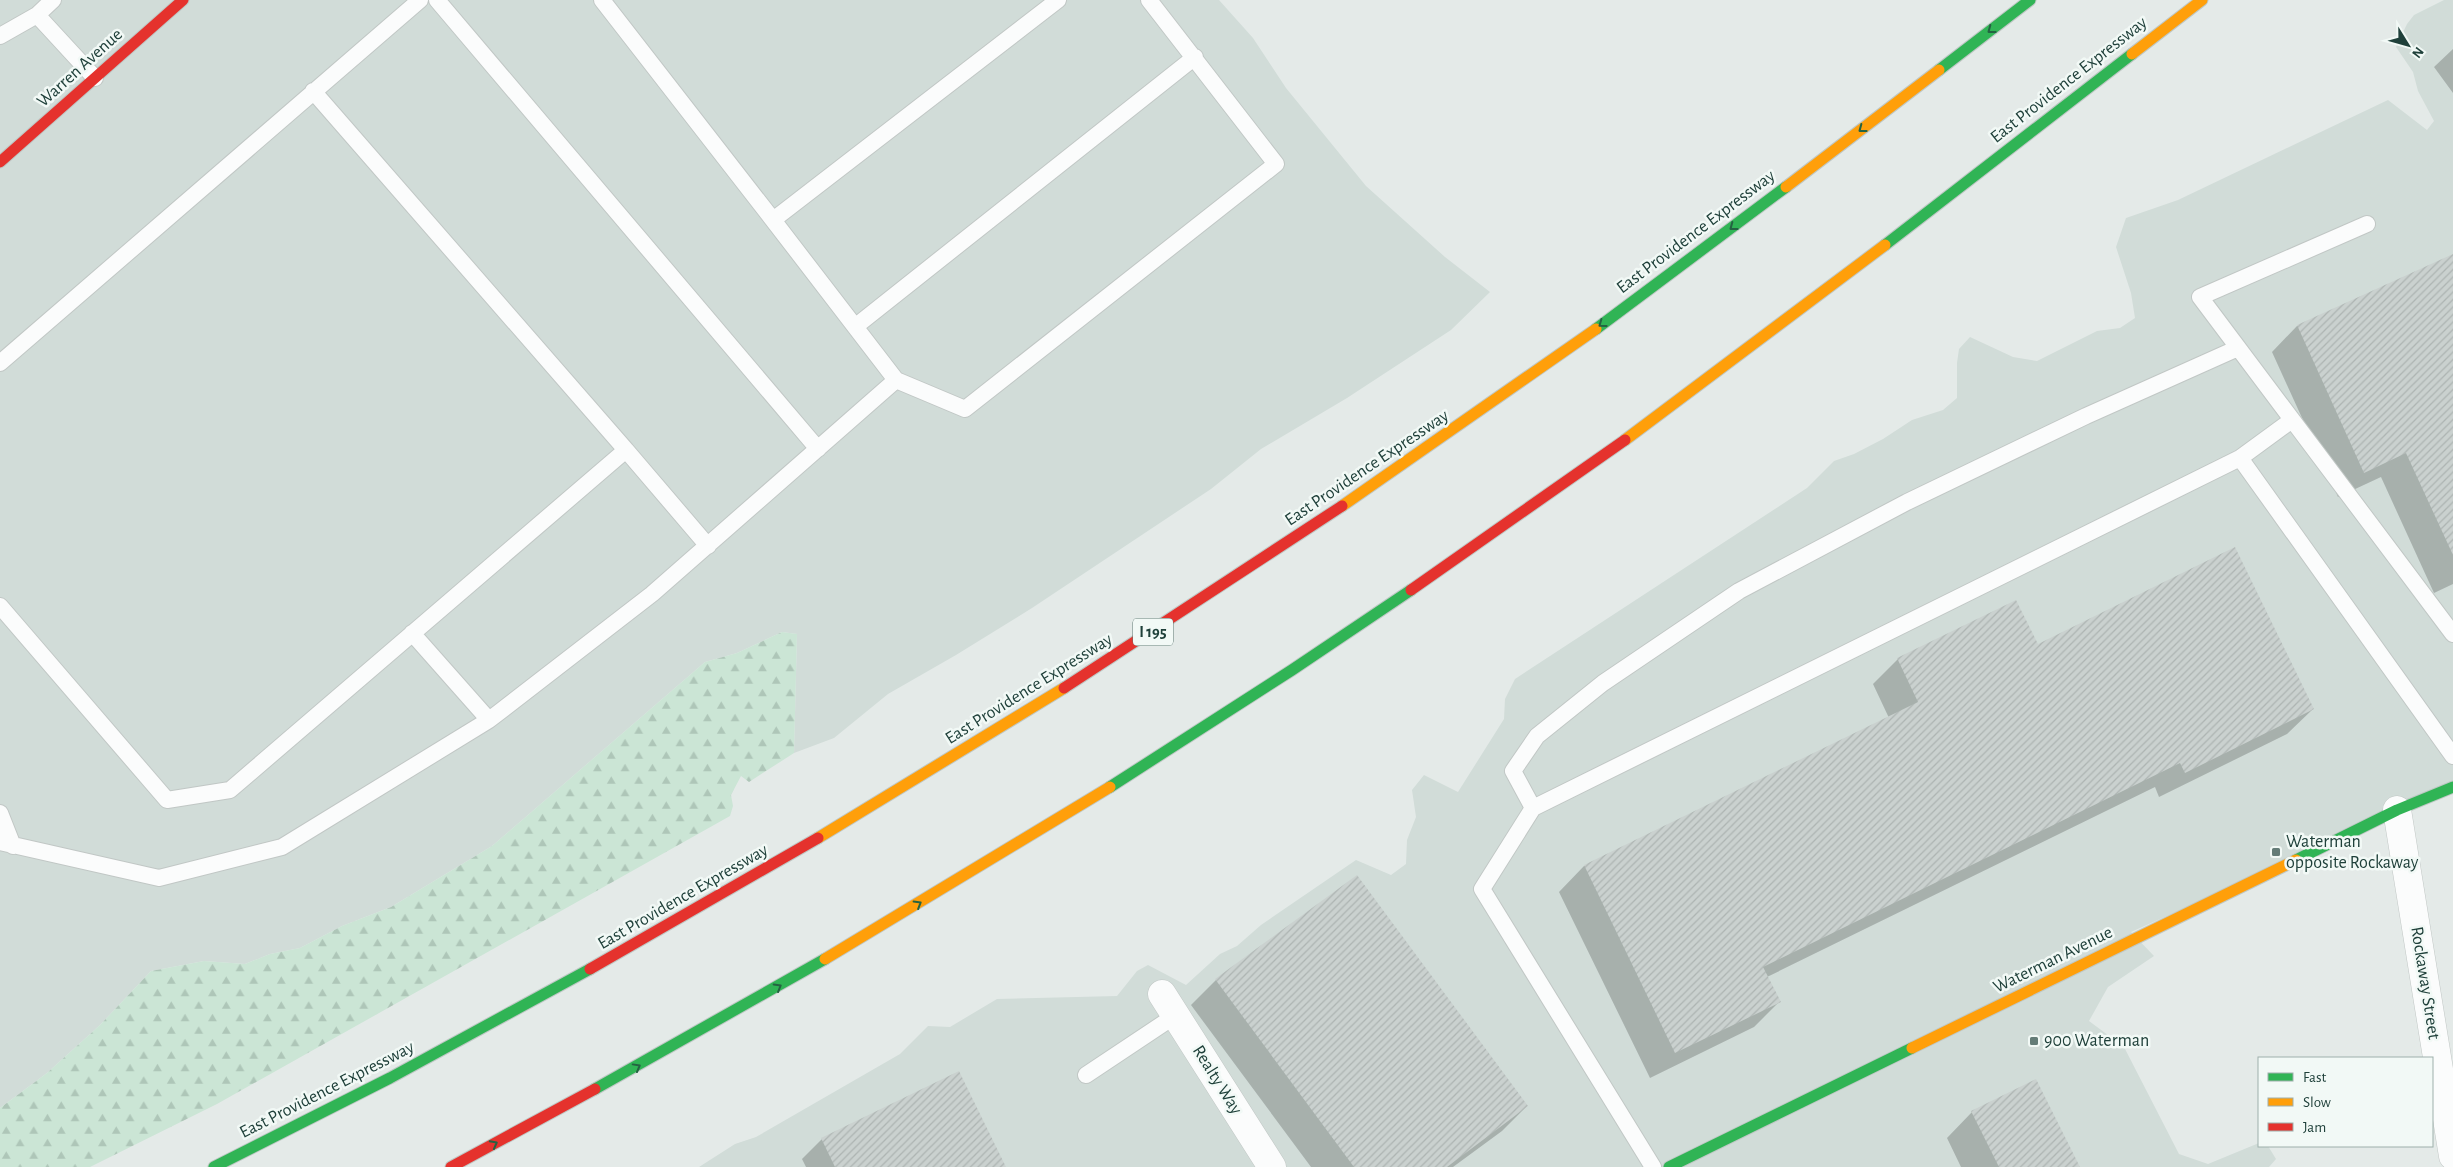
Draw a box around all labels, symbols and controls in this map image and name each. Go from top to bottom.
street label: East Providence Expressway [1987,13,2151,147]
north arrow [2383,20,2433,70]
one-way arrow [1988,24,1997,32]
street label: Warren Avenue [34,25,126,111]
text: N [2409,44,2426,60]
one-way arrow [1859,123,1868,131]
street label: East Providence Expressway [1613,167,1779,297]
one-way arrow [1729,221,1739,230]
one-way arrow [1598,318,1608,327]
street label: East Providence Expressway [1282,406,1452,529]
road number: I 195 [1133,618,1173,646]
street label: East Providence Expressway [942,630,1116,748]
place label: Waterman opposite Rockaway [2286,833,2419,872]
street label: East Providence Expressway [595,841,771,953]
marker: Waterman opposite Rockaway [2270,846,2282,858]
one-way arrow [913,901,922,911]
street label: Waterman Avenue [1990,923,2116,997]
street label: Rockaway Street [2407,925,2443,1041]
one-way arrow [773,983,782,993]
place label: 900 Waterman [2044,1032,2149,1050]
marker: 900 Waterman [2028,1035,2040,1047]
street label: East Providence Expressway [237,1038,417,1142]
street label: Realty Way [1189,1042,1245,1118]
legend [2258,1057,2433,1147]
one-way arrow [632,1063,641,1073]
text: Fast [2303,1070,2327,1085]
text: Slow [2303,1095,2331,1110]
text: Jam [2303,1120,2326,1135]
one-way arrow [489,1140,498,1150]

